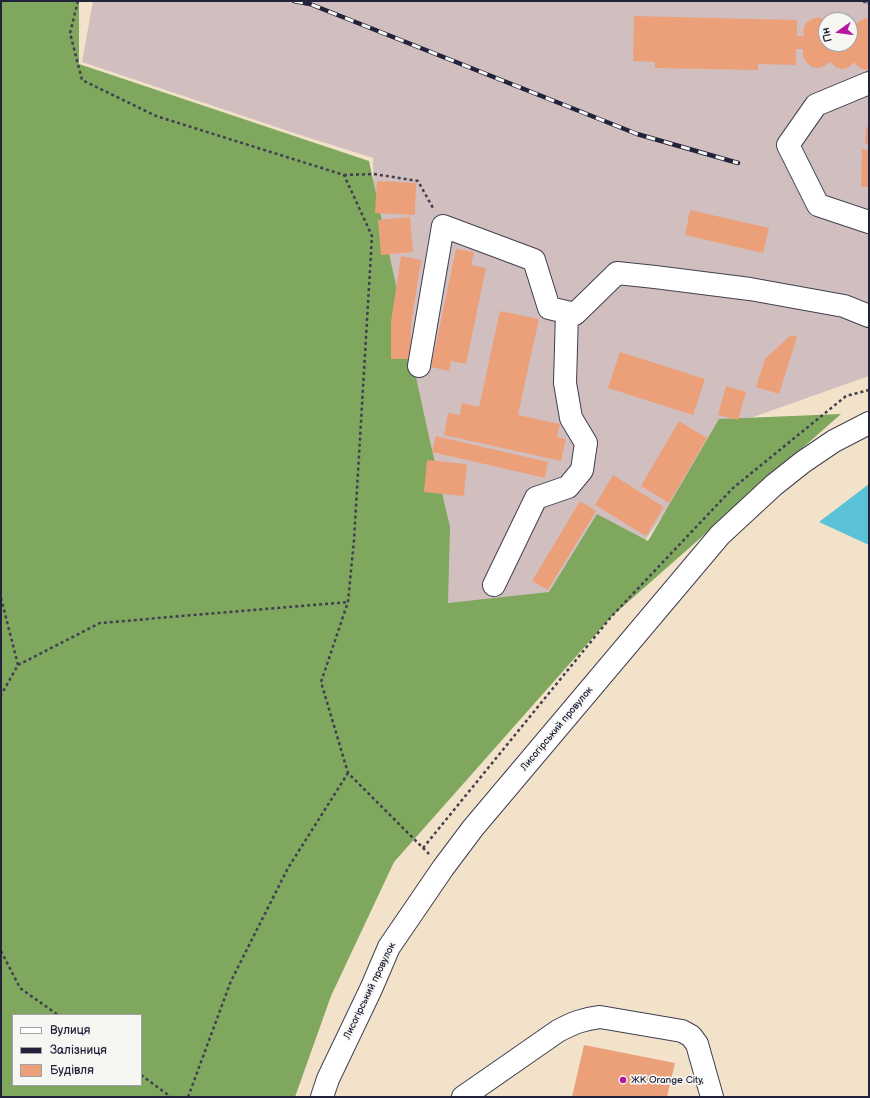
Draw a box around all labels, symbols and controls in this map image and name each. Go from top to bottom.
north arrow [818,12,858,52]
text: Пн [819,26,835,43]
street label: Лисогірський провулок [518,685,596,773]
street label: Лисогірський провулок [341,941,399,1041]
legend [12,1014,142,1086]
text: Вулиця [50,1023,90,1038]
text: Залізниця [50,1043,107,1058]
text: Будівля [50,1063,94,1078]
place label: ЖК Orange City, [631,1074,704,1086]
marker: ЖК Orange City, [618,1075,628,1085]

